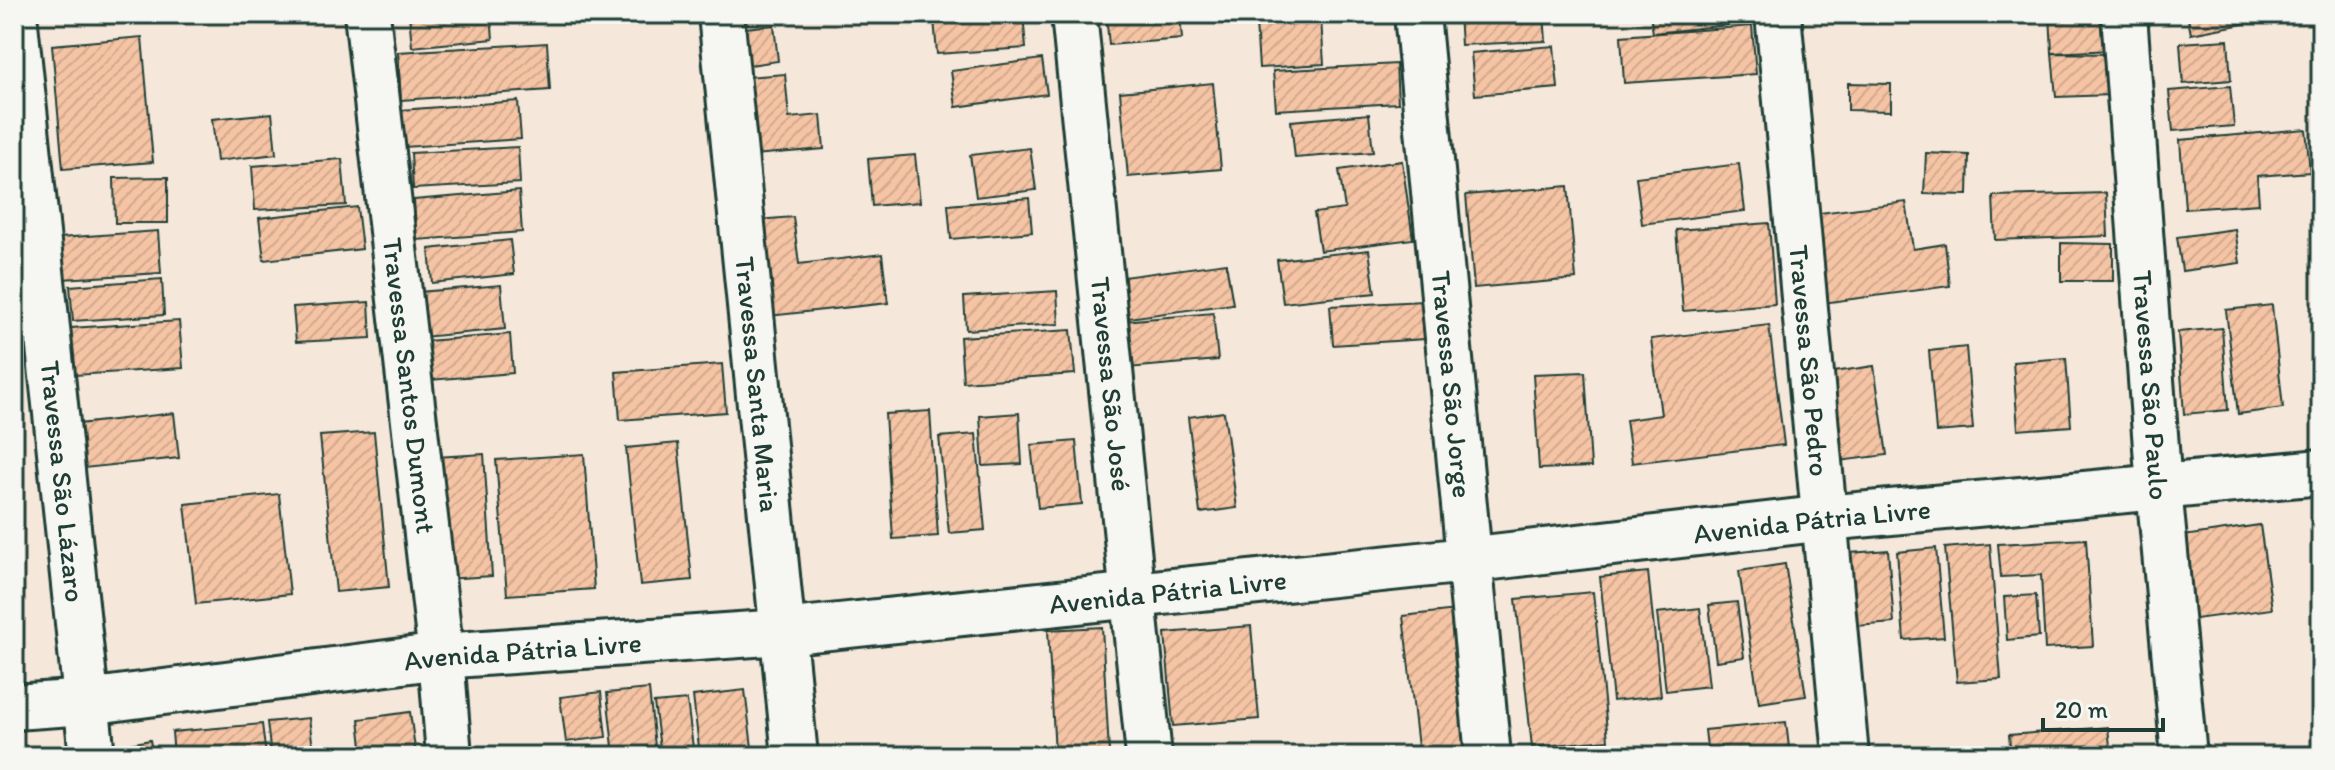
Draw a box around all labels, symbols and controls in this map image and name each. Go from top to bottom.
street label: Travessa Santos Dumont [376,236,444,535]
street label: Travessa São Pedro [1782,243,1837,478]
street label: Travessa Santa Maria [728,255,788,514]
street label: Travessa São Jorge [1425,269,1480,500]
street label: Travessa São Paulo [2126,269,2177,501]
street label: Travessa São José [1084,275,1139,493]
street label: Travessa São Lázaro [34,359,93,604]
street label: Avenida Pátria Livre [1691,491,1932,550]
street label: Avenida Pátria Livre [1047,562,1288,621]
street label: Avenida Pátria Livre [402,625,643,678]
scale bar [2043,682,2163,732]
text: 20 m [2055,695,2108,724]

